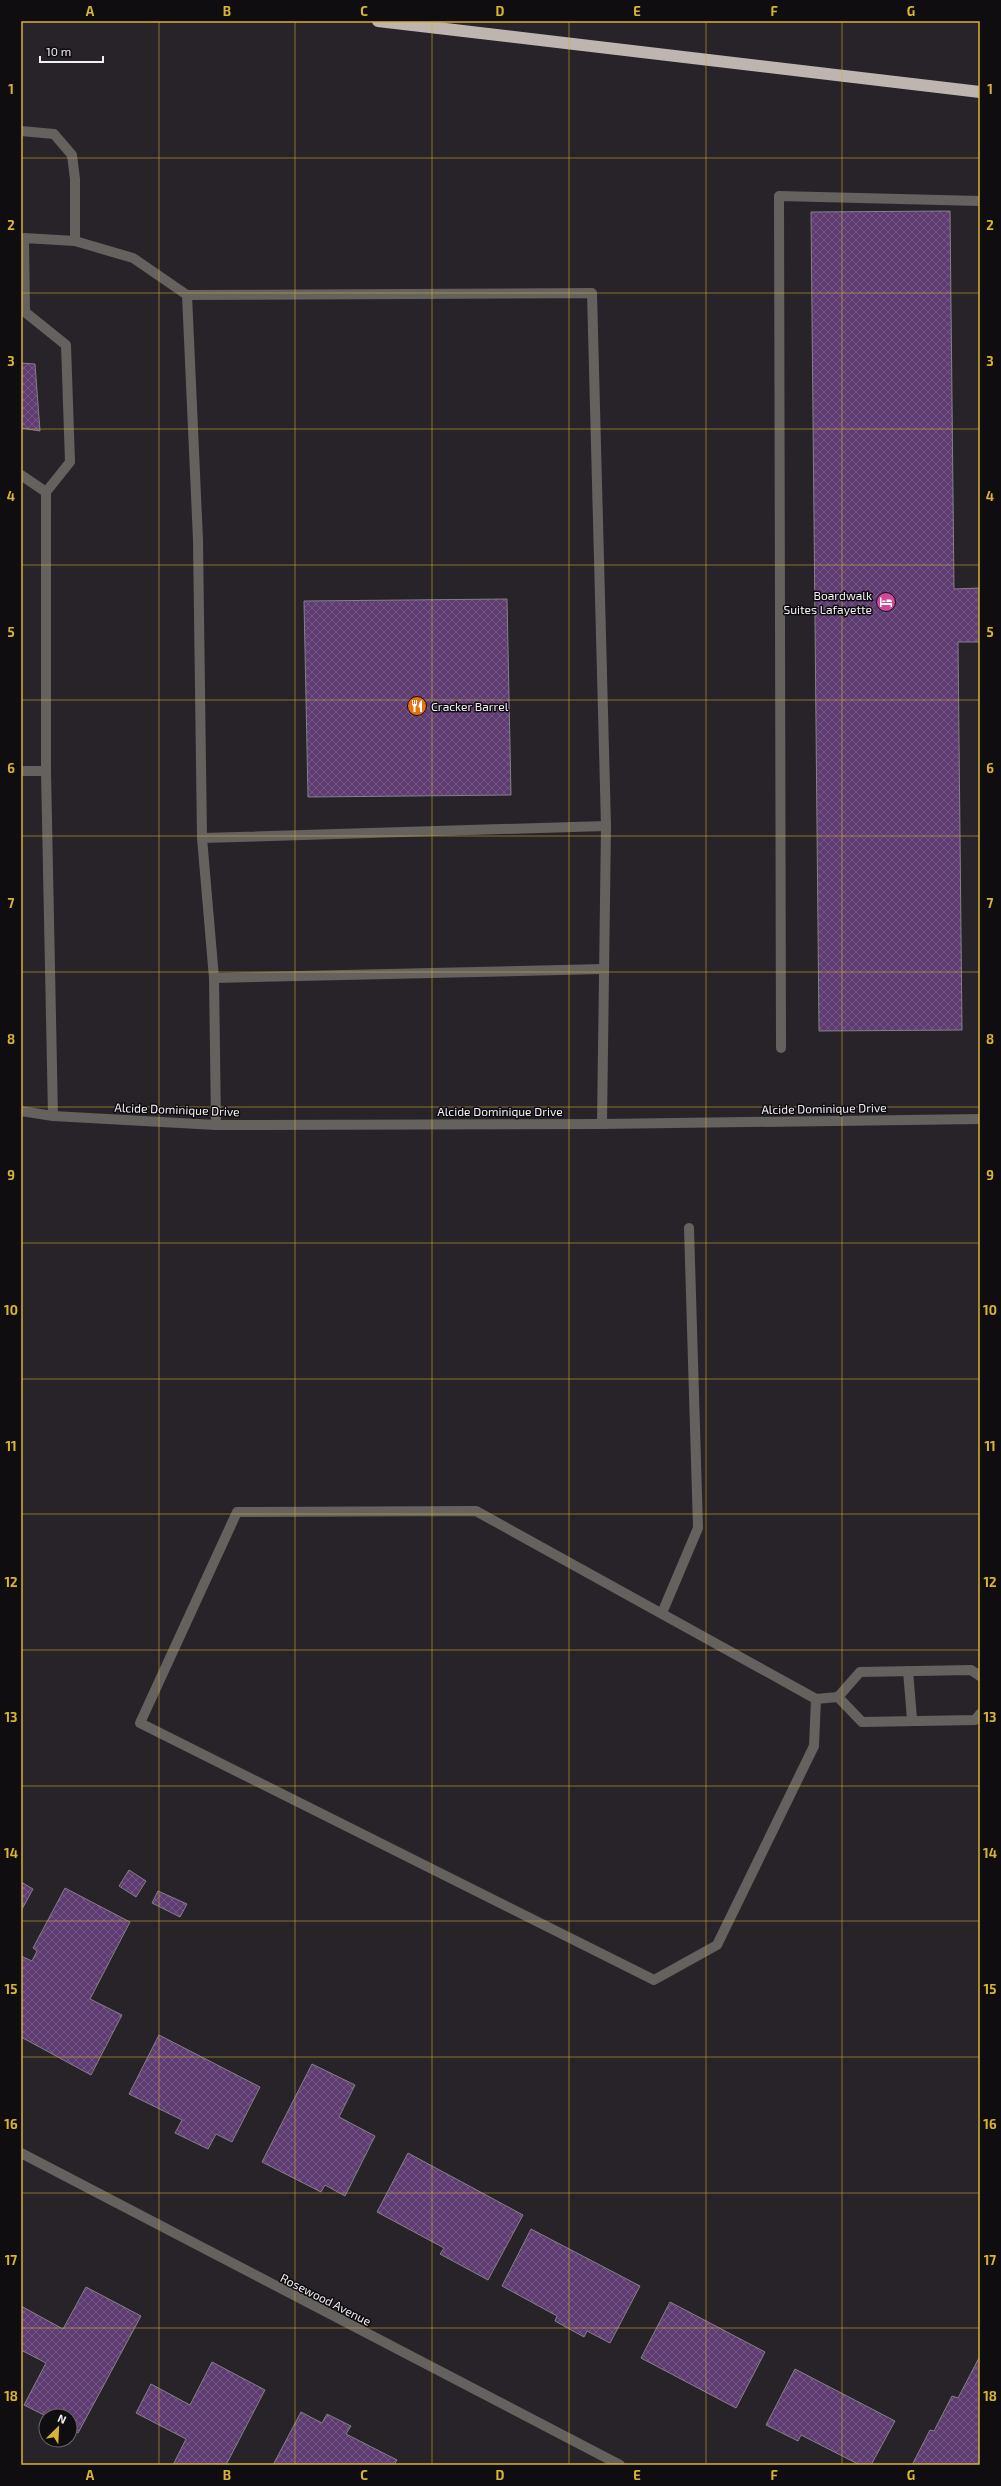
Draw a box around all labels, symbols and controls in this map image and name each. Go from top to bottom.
text: A [86,3,95,19]
text: B [223,3,231,19]
text: C [360,3,368,19]
text: D [496,3,505,19]
text: E [633,3,641,19]
text: F [770,3,778,19]
text: G [907,3,915,19]
scale bar [40,38,103,64]
text: 10 m [46,44,71,58]
text: 1 [8,81,14,97]
text: 1 [987,81,993,97]
text: 2 [7,217,15,233]
text: 2 [986,217,994,233]
text: 3 [7,353,15,369]
text: 3 [986,353,994,369]
text: 4 [7,488,15,504]
text: 4 [986,488,994,504]
place label: Boardwalk Suites Lafayette [783,588,872,616]
hotel icon: Boardwalk Suites Lafayette [875,591,897,613]
text: 5 [7,624,15,640]
text: 5 [986,624,994,640]
restaurant icon: Cracker Barrel [406,695,428,717]
place label: Cracker Barrel [431,699,509,713]
text: 6 [7,760,15,776]
text: 6 [986,760,994,776]
text: 7 [8,895,15,911]
text: 7 [987,895,994,911]
text: 8 [7,1031,15,1047]
text: 8 [986,1031,994,1047]
street label: Alcide Dominique Drive [114,1100,240,1118]
street label: Alcide Dominique Drive [761,1100,887,1116]
street label: Alcide Dominique Drive [437,1104,563,1118]
text: 9 [7,1167,15,1183]
text: 9 [986,1167,994,1183]
text: 10 [4,1302,18,1318]
text: 10 [983,1302,997,1318]
text: 11 [5,1438,17,1454]
text: 11 [984,1438,996,1454]
text: 12 [4,1574,18,1590]
text: 12 [983,1574,997,1590]
text: 13 [5,1709,18,1725]
text: 13 [984,1709,997,1725]
text: 14 [4,1845,18,1861]
text: 14 [983,1845,997,1861]
text: 15 [5,1981,17,1997]
text: 15 [984,1981,996,1997]
text: 16 [4,2116,18,2132]
text: 16 [983,2116,997,2132]
text: 17 [5,2252,17,2268]
text: 17 [984,2252,996,2268]
street label: Rosewood Avenue [278,2270,374,2328]
text: 18 [4,2388,18,2404]
text: 18 [983,2388,997,2404]
north arrow [38,2408,78,2448]
text: N [56,2411,69,2426]
text: A [86,2467,95,2483]
text: B [223,2467,231,2483]
text: C [360,2467,368,2483]
text: D [496,2467,505,2483]
text: E [633,2467,641,2483]
text: F [770,2467,778,2483]
text: G [907,2467,915,2483]

